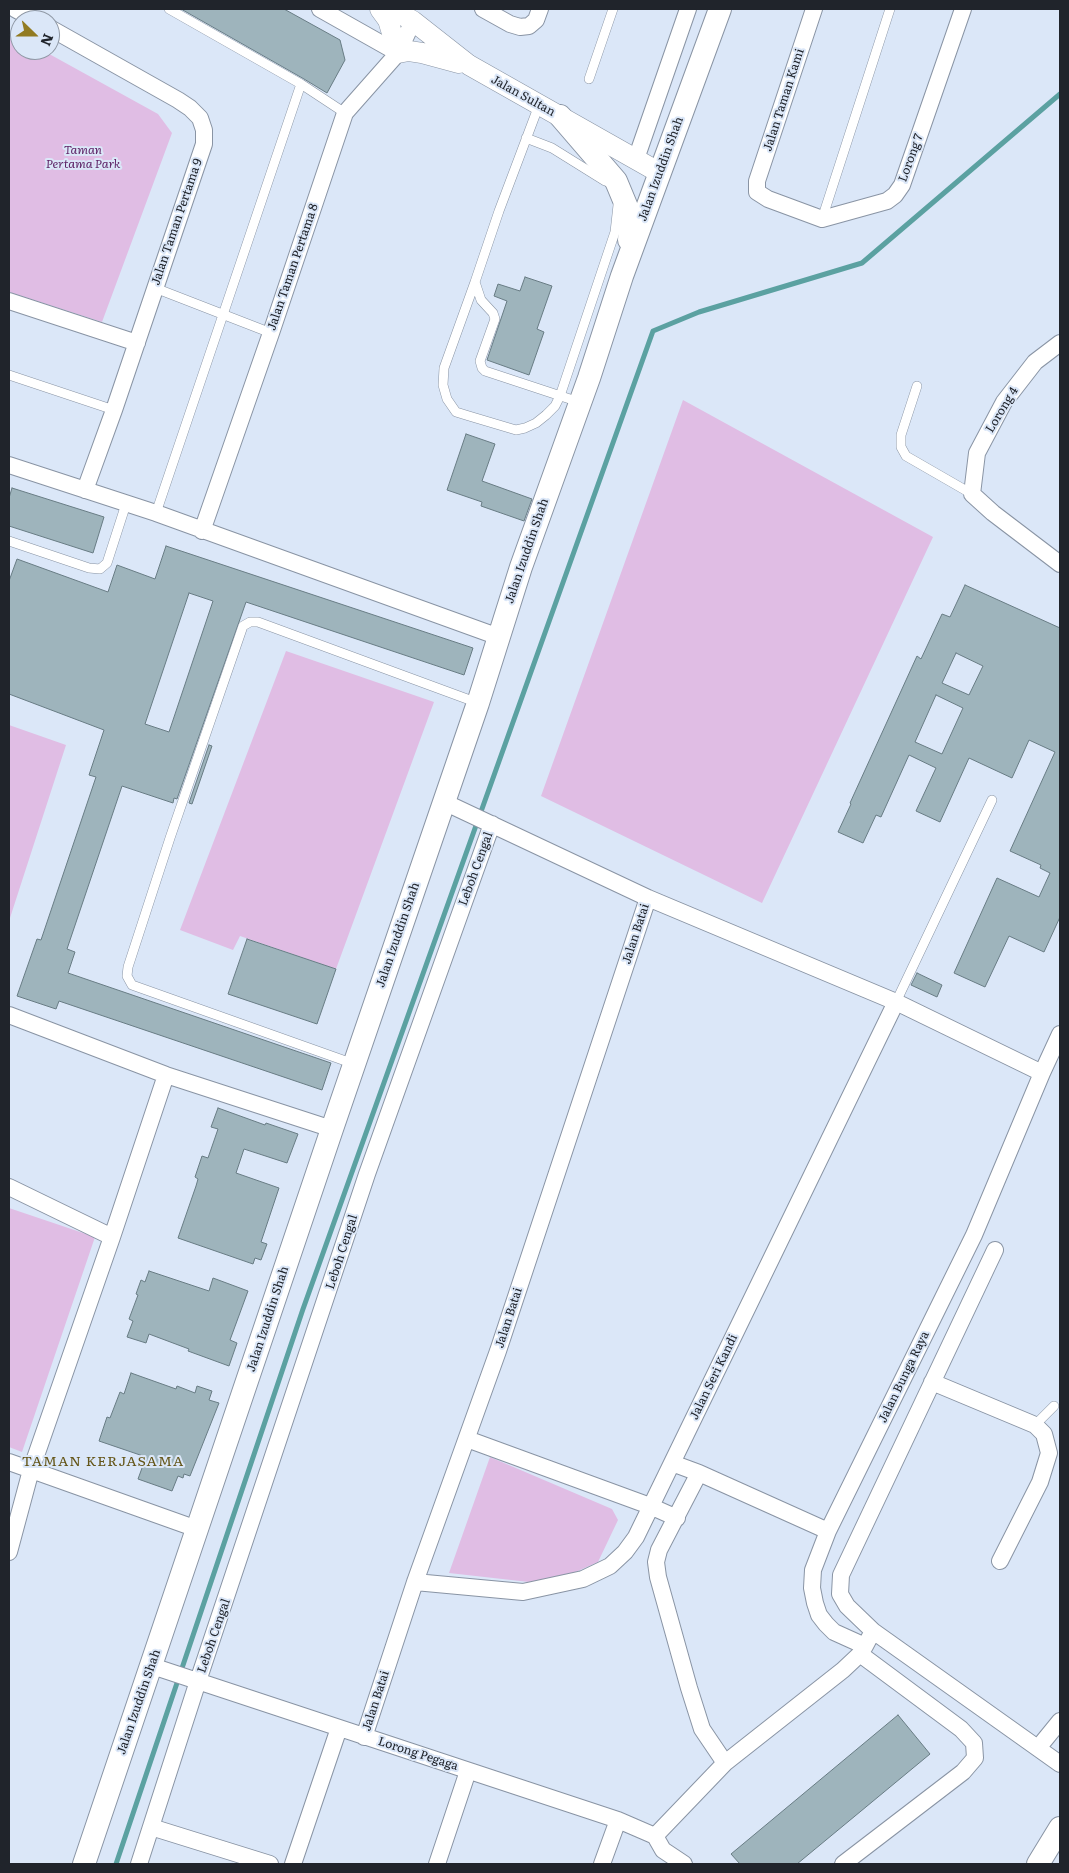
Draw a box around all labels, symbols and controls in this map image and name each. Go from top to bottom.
north arrow [10,10,60,60]
text: N [37,31,59,49]
street label: Jalan Taman Kami [761,47,807,153]
street label: Jalan Sultan [488,72,558,120]
street label: Jalan Izuddin Shah [635,115,687,223]
street label: Lorong 7 [896,132,926,184]
park label: Taman Pertama Park [46,143,120,171]
street label: Jalan Taman Pertama 9 [149,157,205,287]
street label: Jalan Taman Pertama 8 [264,202,322,332]
street label: Lorong 4 [983,385,1021,435]
street label: Jalan Izuddin Shah [502,497,552,605]
street label: Leboh Cengal [456,830,496,908]
street label: Jalan Izuddin Shah [373,881,423,989]
street label: Jalan Batai [619,902,653,966]
street label: Leboh Cengal [323,1213,361,1291]
street label: Jalan Izuddin Shah [244,1264,292,1374]
street label: Jalan Batai [492,1286,526,1350]
street label: Jalan Bunga Raya [876,1329,932,1425]
street label: Jalan Seri Kandi [687,1332,741,1422]
district label: TAMAN KERJASAMA [20,1454,186,1470]
street label: Leboh Cengal [195,1597,233,1675]
street label: Jalan Izuddin Shah [114,1648,164,1756]
street label: Jalan Batai [359,1669,393,1733]
street label: Lorong Pegaga [376,1734,460,1774]

